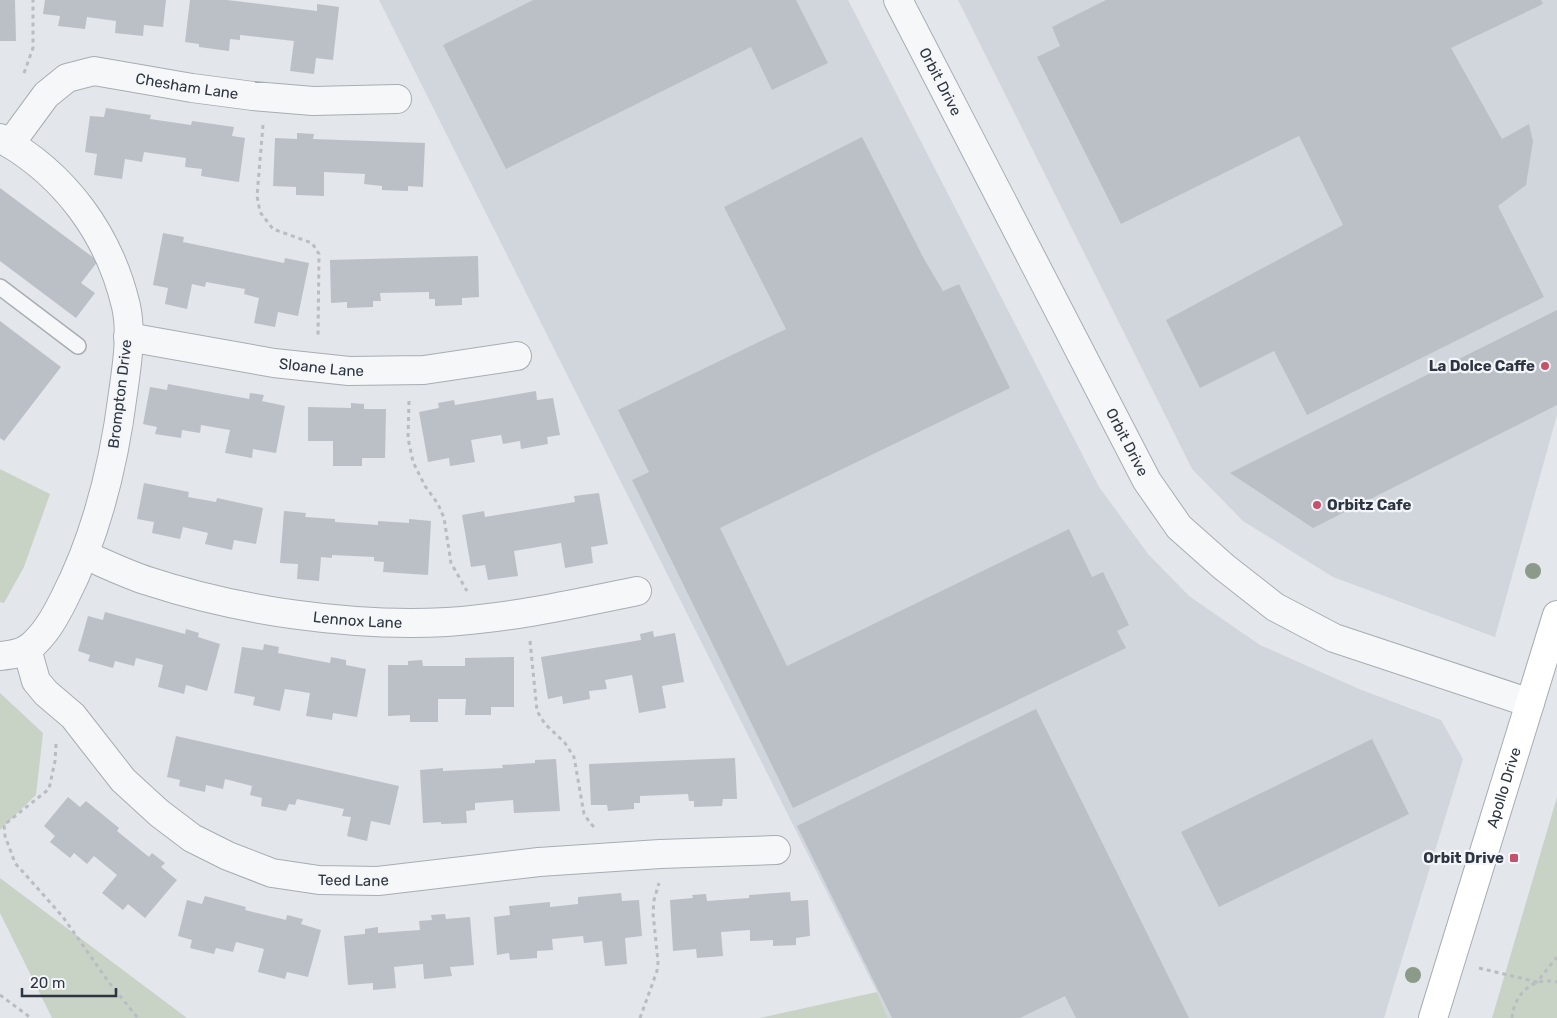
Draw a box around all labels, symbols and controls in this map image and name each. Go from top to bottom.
street label: Orbit Drive [915,45,965,119]
street label: Chesham Lane [134,69,240,103]
street label: Brompton Drive [104,338,136,450]
street label: Sloane Lane [278,355,364,380]
place label: La Dolce Caffe [1429,357,1535,375]
marker: La Dolce Caffe [1539,360,1551,372]
street label: Orbit Drive [1102,405,1152,479]
place label: Orbitz Cafe [1327,496,1412,514]
marker: Orbitz Cafe [1311,499,1323,511]
street label: Lennox Lane [312,608,402,632]
street label: Apollo Drive [1483,745,1525,830]
place label: Orbit Drive [1423,849,1504,867]
marker: Orbit Drive [1508,852,1520,864]
street label: Teed Lane [318,871,390,890]
scale bar [22,966,116,998]
text: 20 m [30,974,65,992]

